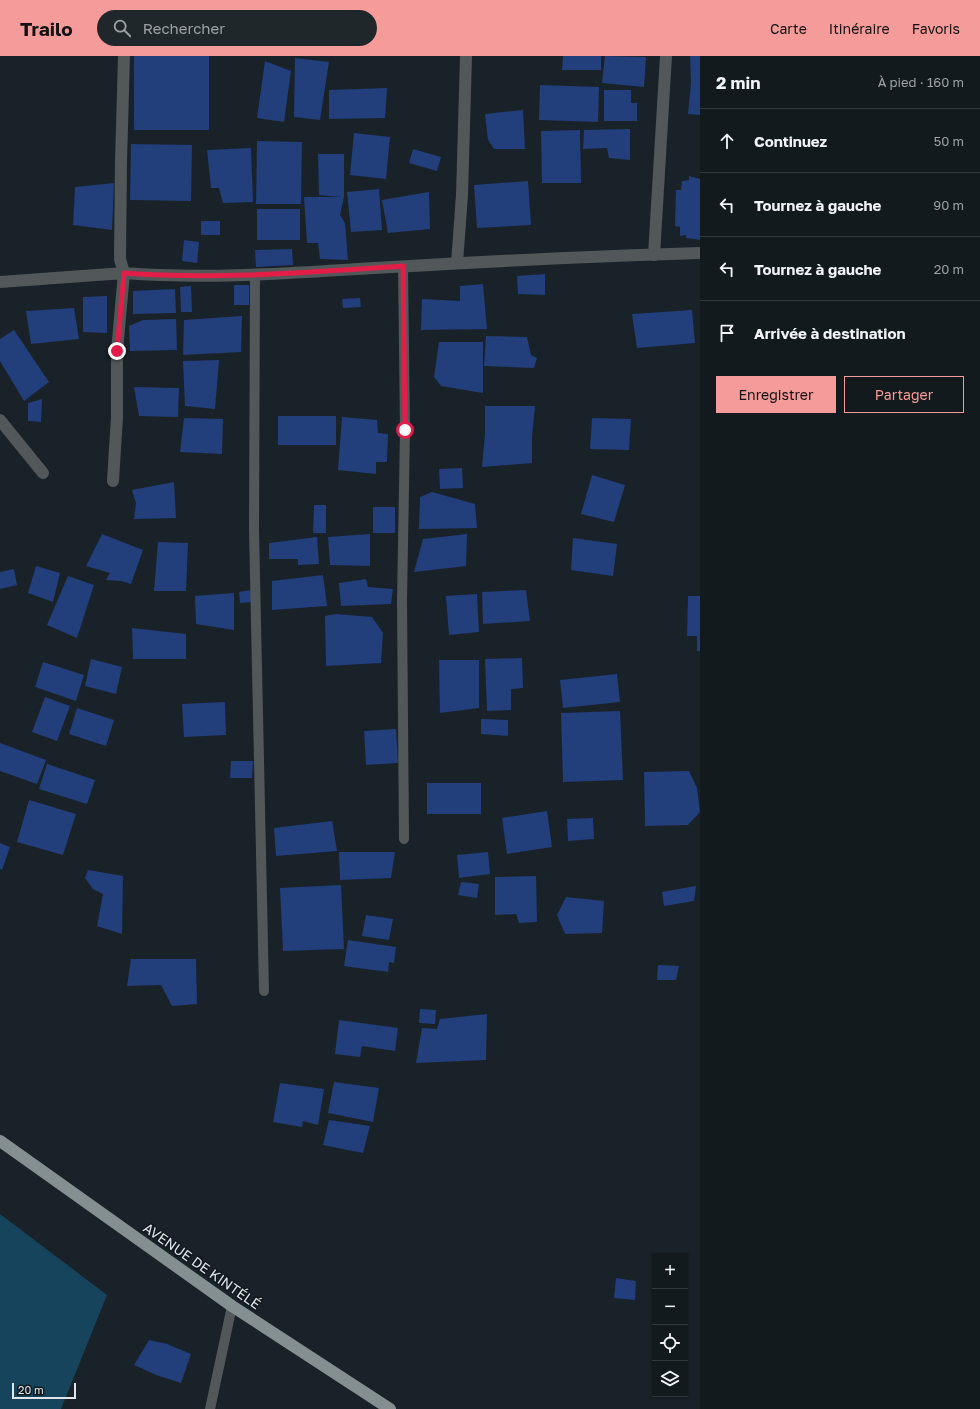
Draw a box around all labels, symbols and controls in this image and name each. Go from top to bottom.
search box [97,10,377,46]
text: Trailo [20,17,73,40]
icon: search [111,17,133,39]
text: Rechercher [143,19,225,37]
text: Carte [770,20,807,37]
text: Itinéraire [829,20,890,37]
text: Favoris [912,20,960,37]
text: 2 min [716,72,760,93]
text: À pied · 160 m [878,74,964,90]
icon: ahead [716,130,738,152]
text: Continuez [754,132,827,150]
text: 50 m [934,133,964,149]
icon: left [716,194,738,216]
text: Tournez à gauche [754,196,881,214]
text: 90 m [933,197,964,213]
icon: left [716,258,738,280]
text: Tournez à gauche [754,260,881,278]
text: 20 m [934,261,964,277]
icon: arrive [716,322,738,344]
text: Arrivée à destination [754,324,906,342]
route end [108,342,126,360]
button: Enregistrer [716,376,836,413]
button: Partager [844,376,964,413]
route start [396,421,414,439]
street label: AVENUE DE KINTÉLÉ [140,1219,264,1312]
map controls [652,1253,688,1397]
button: + [652,1253,688,1289]
button: − [652,1289,688,1325]
button: locate [652,1325,688,1361]
button: layers [652,1361,688,1397]
scale bar [12,1381,76,1400]
text: 20 m [18,1383,44,1396]

